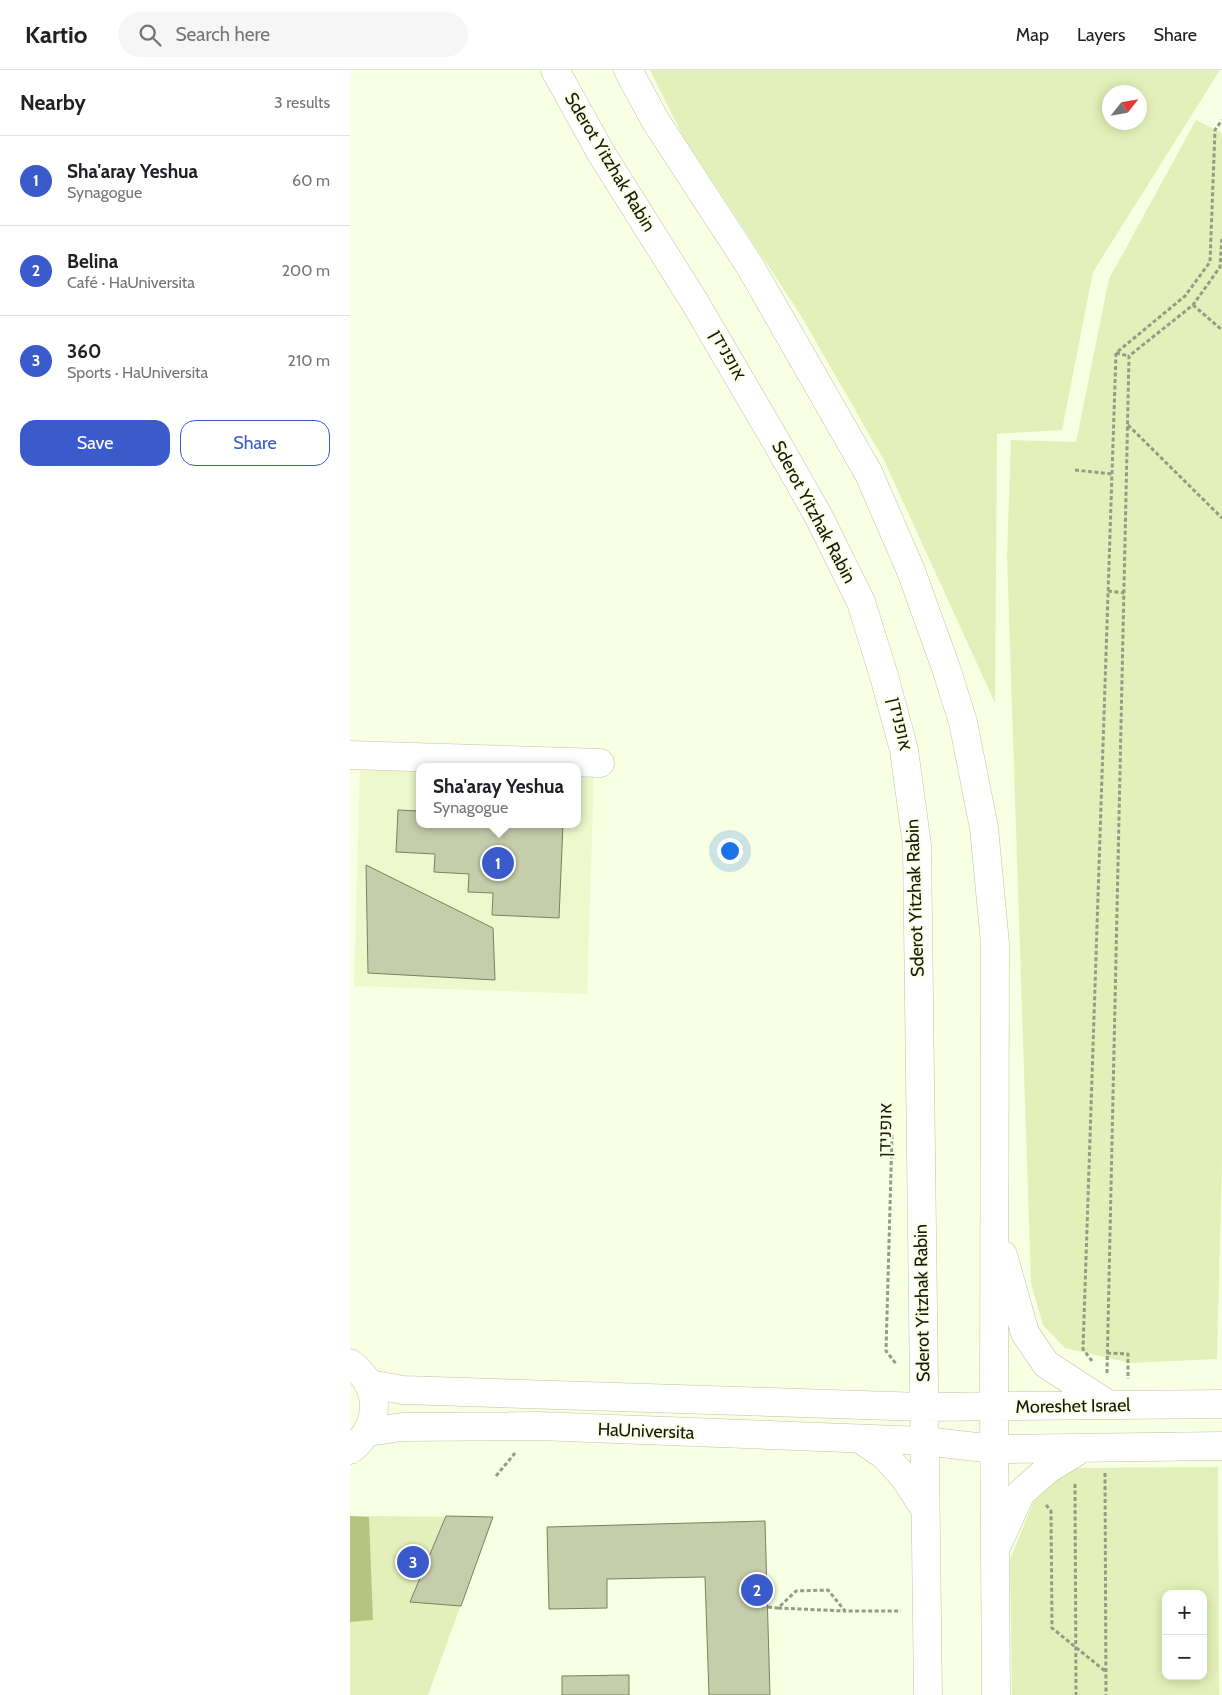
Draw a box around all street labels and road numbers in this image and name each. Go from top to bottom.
street label: Sderot Yitzhak Rabin [560,89,660,235]
street label: אופנידן [705,326,751,384]
street label: Sderot Yitzhak Rabin [767,437,861,587]
street label: אופנידן [883,695,917,753]
street label: Sderot Yitzhak Rabin [901,819,929,977]
street label: אופנידן [874,1102,896,1158]
street label: Sderot Yitzhak Rabin [910,1224,934,1382]
street label: Moreshet Israel [1015,1394,1131,1418]
street label: HaUniversita [597,1418,695,1444]

